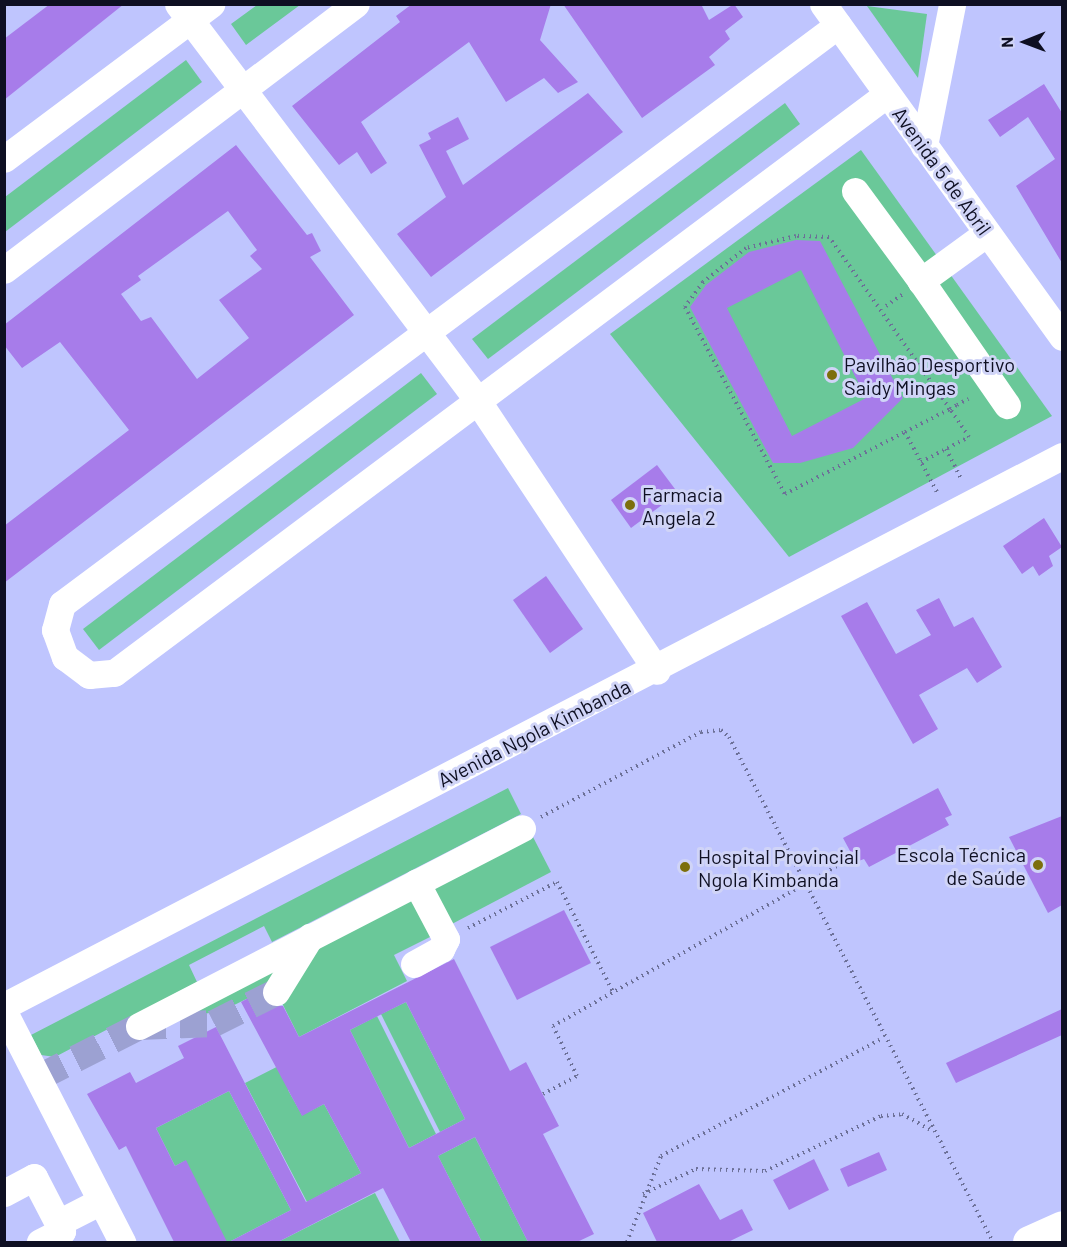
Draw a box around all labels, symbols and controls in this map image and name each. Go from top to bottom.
north arrow [995,12,1055,72]
text: N [997,37,1016,48]
street label: Avenida 5 de Abril [888,102,996,240]
place label: Pavilhão Desportivo Saidy Mingas [844,352,1015,399]
marker: Pavilhão Desportivo Saidy Mingas [825,368,839,382]
place label: Farmacia Angela 2 [642,482,723,529]
marker: Farmacia Angela 2 [623,498,637,512]
street label: Avenida Ngola Kimbanda [434,674,634,792]
place label: Escola Técnica de Saúde [897,842,1026,889]
place label: Hospital Provincial Ngola Kimbanda [698,844,859,891]
marker: Hospital Provincial Ngola Kimbanda [676,858,694,876]
marker: Escola Técnica de Saúde [1031,858,1045,872]

